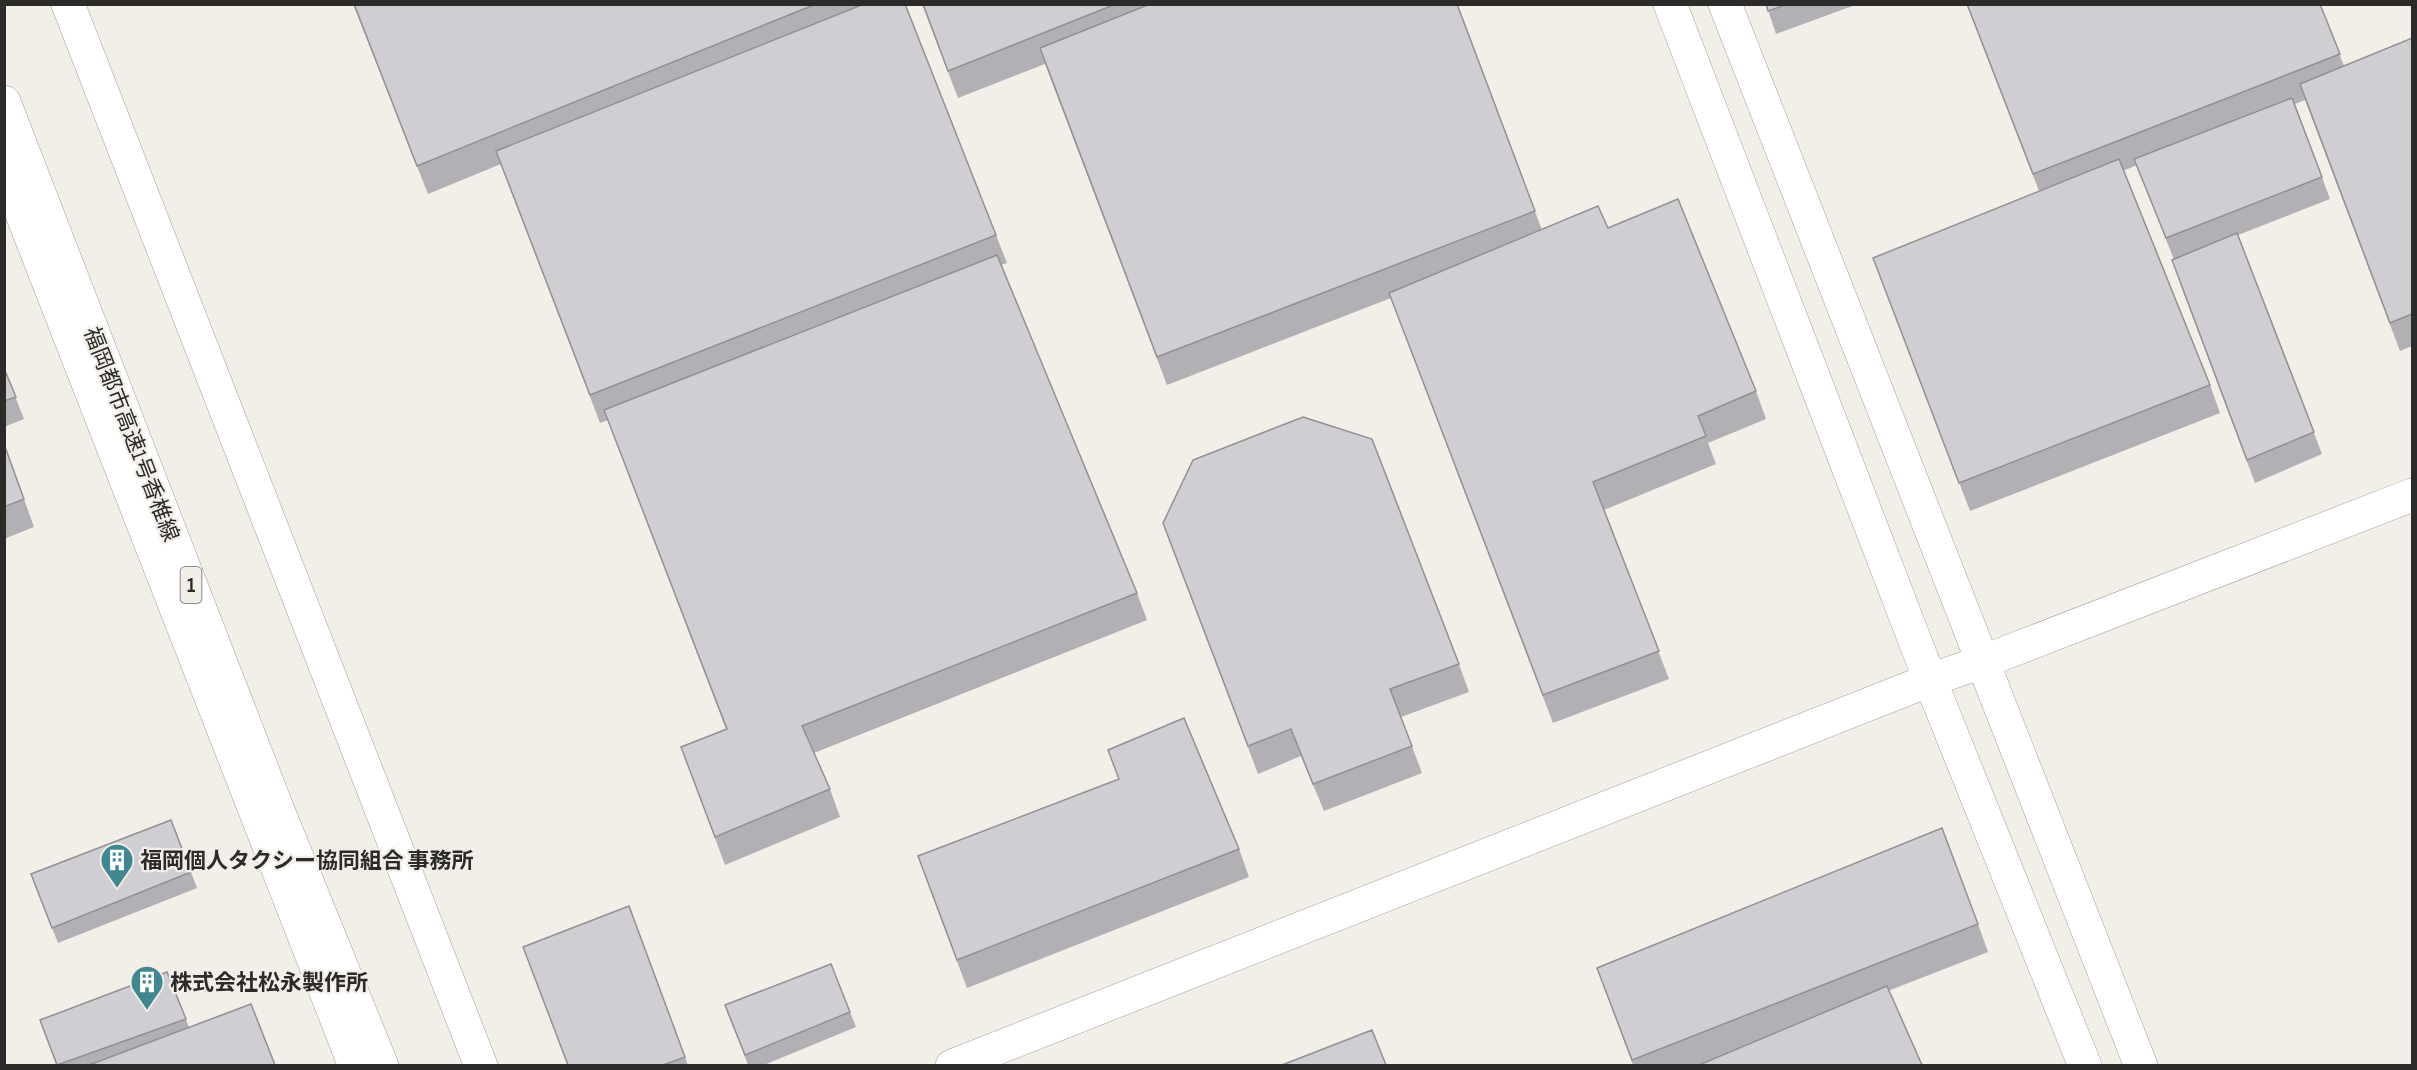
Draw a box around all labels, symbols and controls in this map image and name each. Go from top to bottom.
street label: 福岡都市高速1号香椎線 [77,323,184,546]
road number: 1 [180,567,201,603]
building icon: 福岡個人タクシー協同組合 事務所 [99,842,135,889]
place label: 福岡個人タクシー協同組合 事務所 [140,848,473,875]
building icon: 株式会社松永製作所 [129,964,165,1011]
place label: 株式会社松永製作所 [170,970,368,997]

